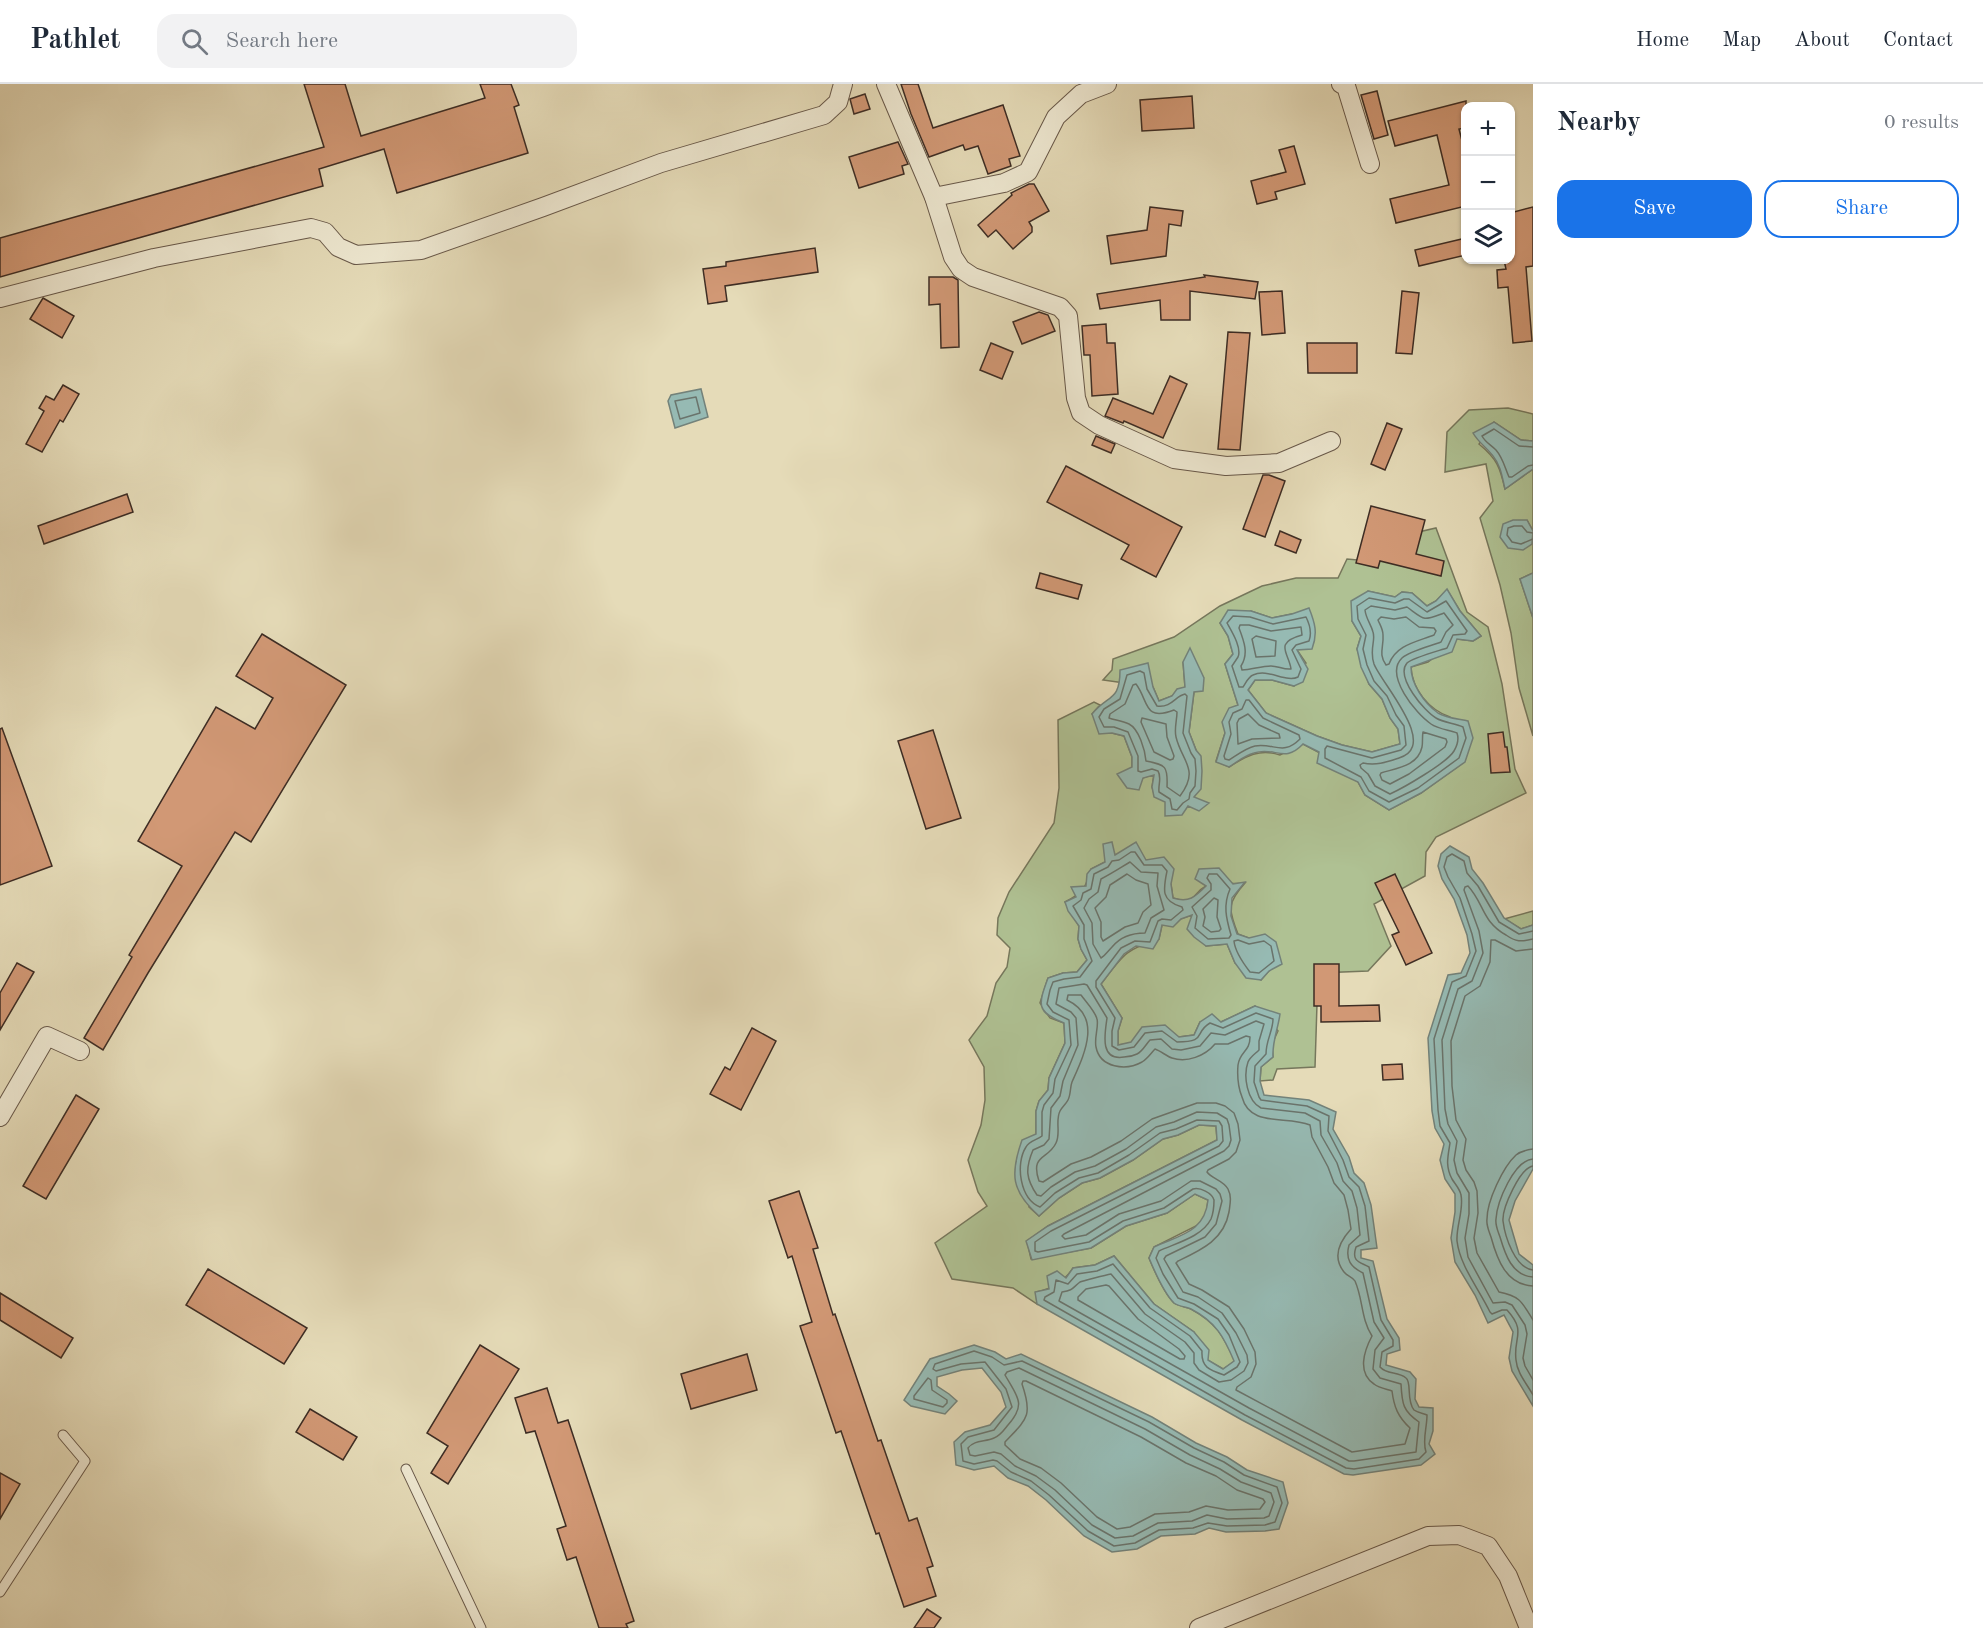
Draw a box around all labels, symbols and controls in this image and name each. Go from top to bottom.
search box [157,14,577,68]
icon: search [178,25,211,58]
text: Pathlet [30,27,121,55]
text: Search here [226,30,338,52]
text: Home [1636,30,1689,51]
text: Map [1722,30,1761,51]
text: About [1794,30,1850,51]
text: Contact [1883,30,1953,51]
map controls [1461,102,1515,264]
button: + [1461,102,1515,156]
text: Nearby [1557,110,1641,136]
text: 0 results [1884,113,1959,133]
button: − [1461,156,1515,210]
button: Save [1557,180,1752,238]
button: Share [1764,180,1959,238]
button: layers [1461,210,1515,264]

